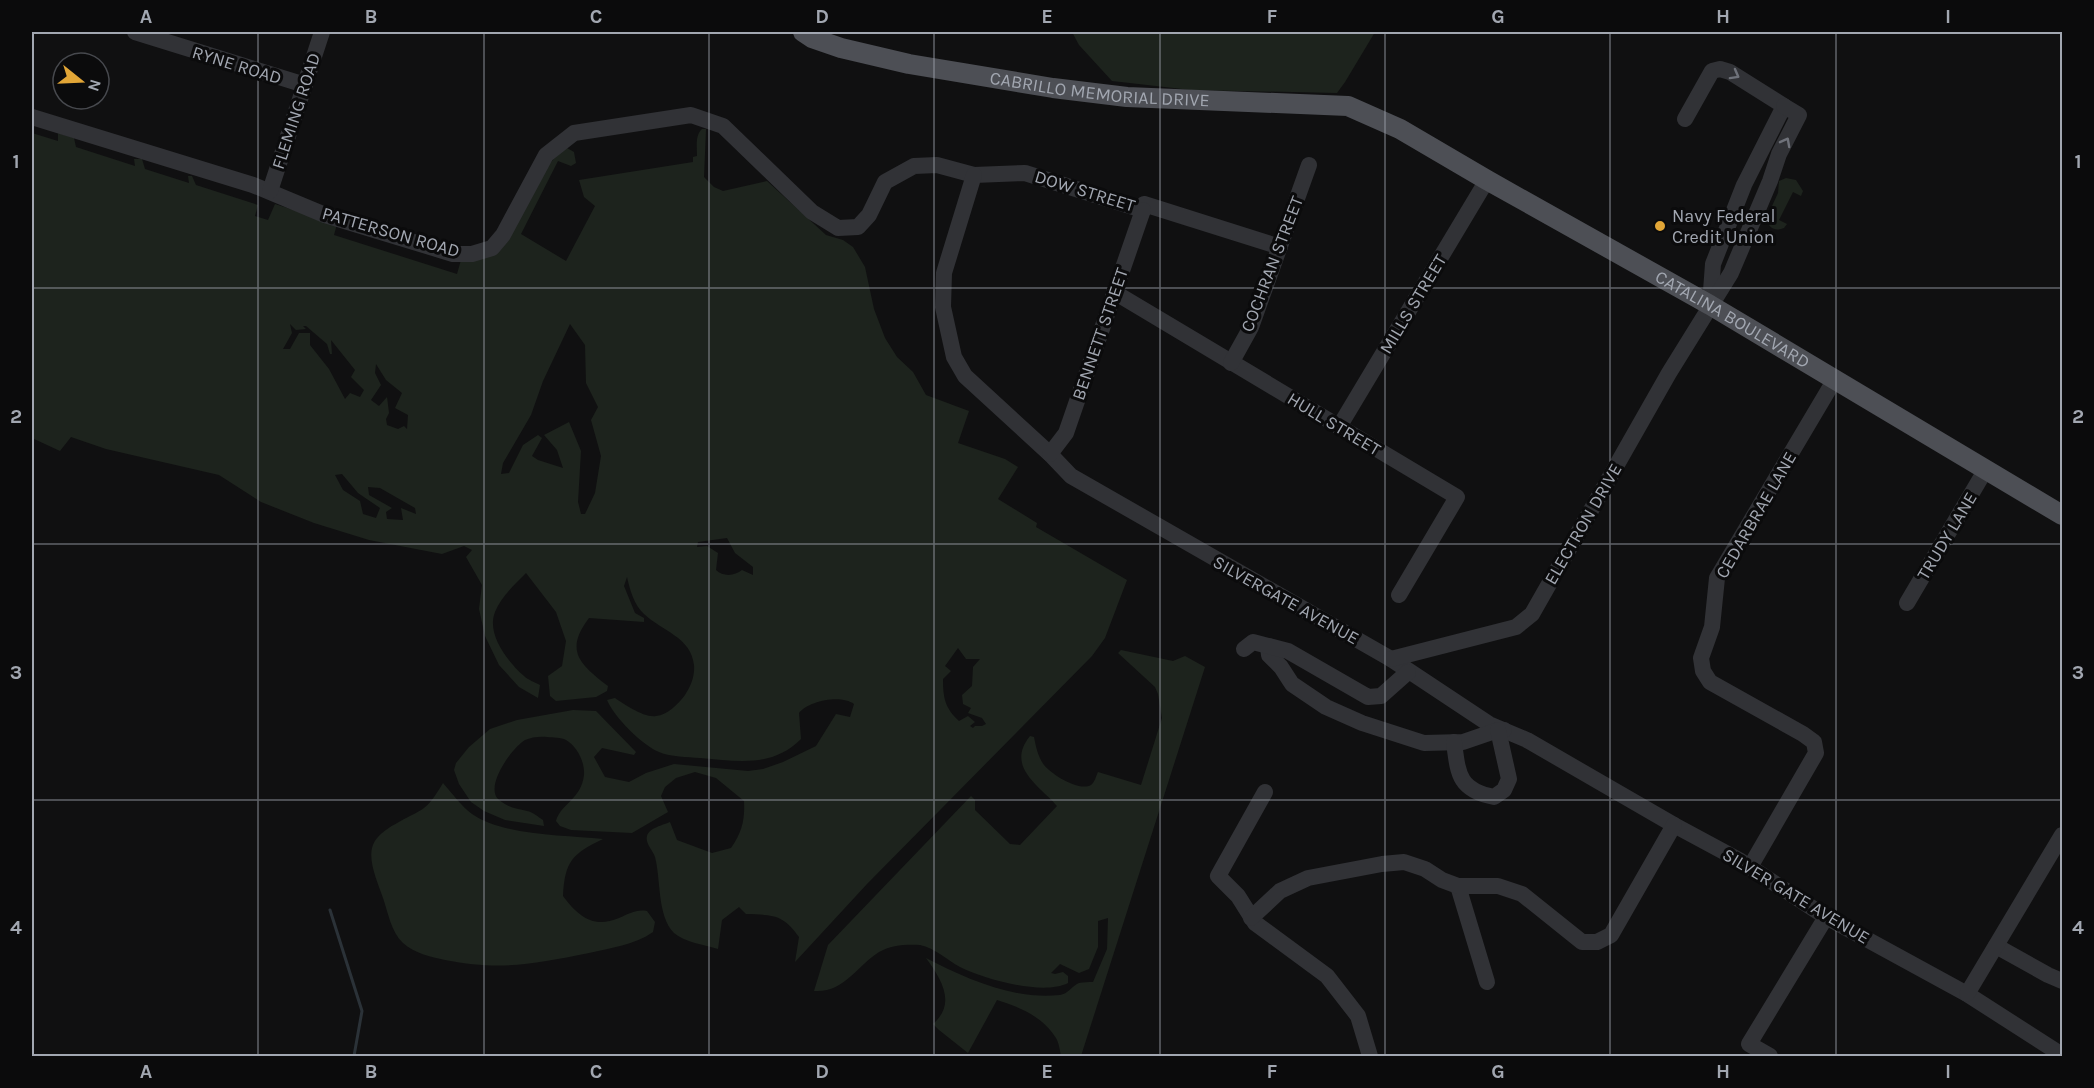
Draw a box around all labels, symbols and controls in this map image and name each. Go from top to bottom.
text: A [140,5,153,28]
text: B [365,5,377,28]
text: C [590,5,602,28]
text: D [815,5,829,28]
text: E [1041,5,1053,28]
text: F [1267,5,1278,28]
text: G [1491,5,1505,28]
text: H [1716,5,1730,28]
text: I [1945,5,1951,28]
street label: RYNE ROAD [190,41,284,89]
street label: FLEMING ROAD [267,50,325,172]
north arrow [51,51,111,111]
street label: CABRILLO MEMORIAL DRIVE [988,67,1210,111]
one-way arrow [1729,68,1739,79]
text: N [84,77,106,94]
one-way arrow [1778,137,1790,148]
text: 1 [12,150,20,173]
text: 1 [2074,150,2082,173]
street label: DOW STREET [1032,165,1138,217]
street label: COCHRAN STREET [1236,193,1308,335]
street label: PATTERSON ROAD [320,202,462,262]
place label: Navy Federal Credit Union [1672,205,1775,248]
marker: Navy Federal Credit Union [1653,219,1667,233]
street label: MILLS STREET [1375,250,1451,358]
street label: BENNETT STREET [1067,265,1133,403]
street label: CATALINA BOULEVARD [1651,265,1814,373]
street label: HULL STREET [1283,388,1385,460]
text: 2 [10,405,22,428]
text: 2 [2072,405,2084,428]
street label: CEDARBRAE LANE [1711,448,1801,582]
street label: ELECTRON DRIVE [1539,460,1627,588]
street label: TRUDY LANE [1912,488,1982,584]
street label: SILVERGATE AVENUE [1209,551,1363,649]
text: 3 [10,661,22,684]
text: 3 [2072,661,2084,684]
street label: SILVER GATE AVENUE [1718,843,1874,949]
text: 4 [10,916,22,939]
text: 4 [2072,916,2084,939]
text: A [140,1060,153,1083]
text: B [365,1060,377,1083]
text: C [590,1060,602,1083]
text: D [815,1060,829,1083]
text: E [1041,1060,1053,1083]
text: F [1267,1060,1278,1083]
text: G [1491,1060,1505,1083]
text: H [1716,1060,1730,1083]
text: I [1945,1060,1951,1083]

